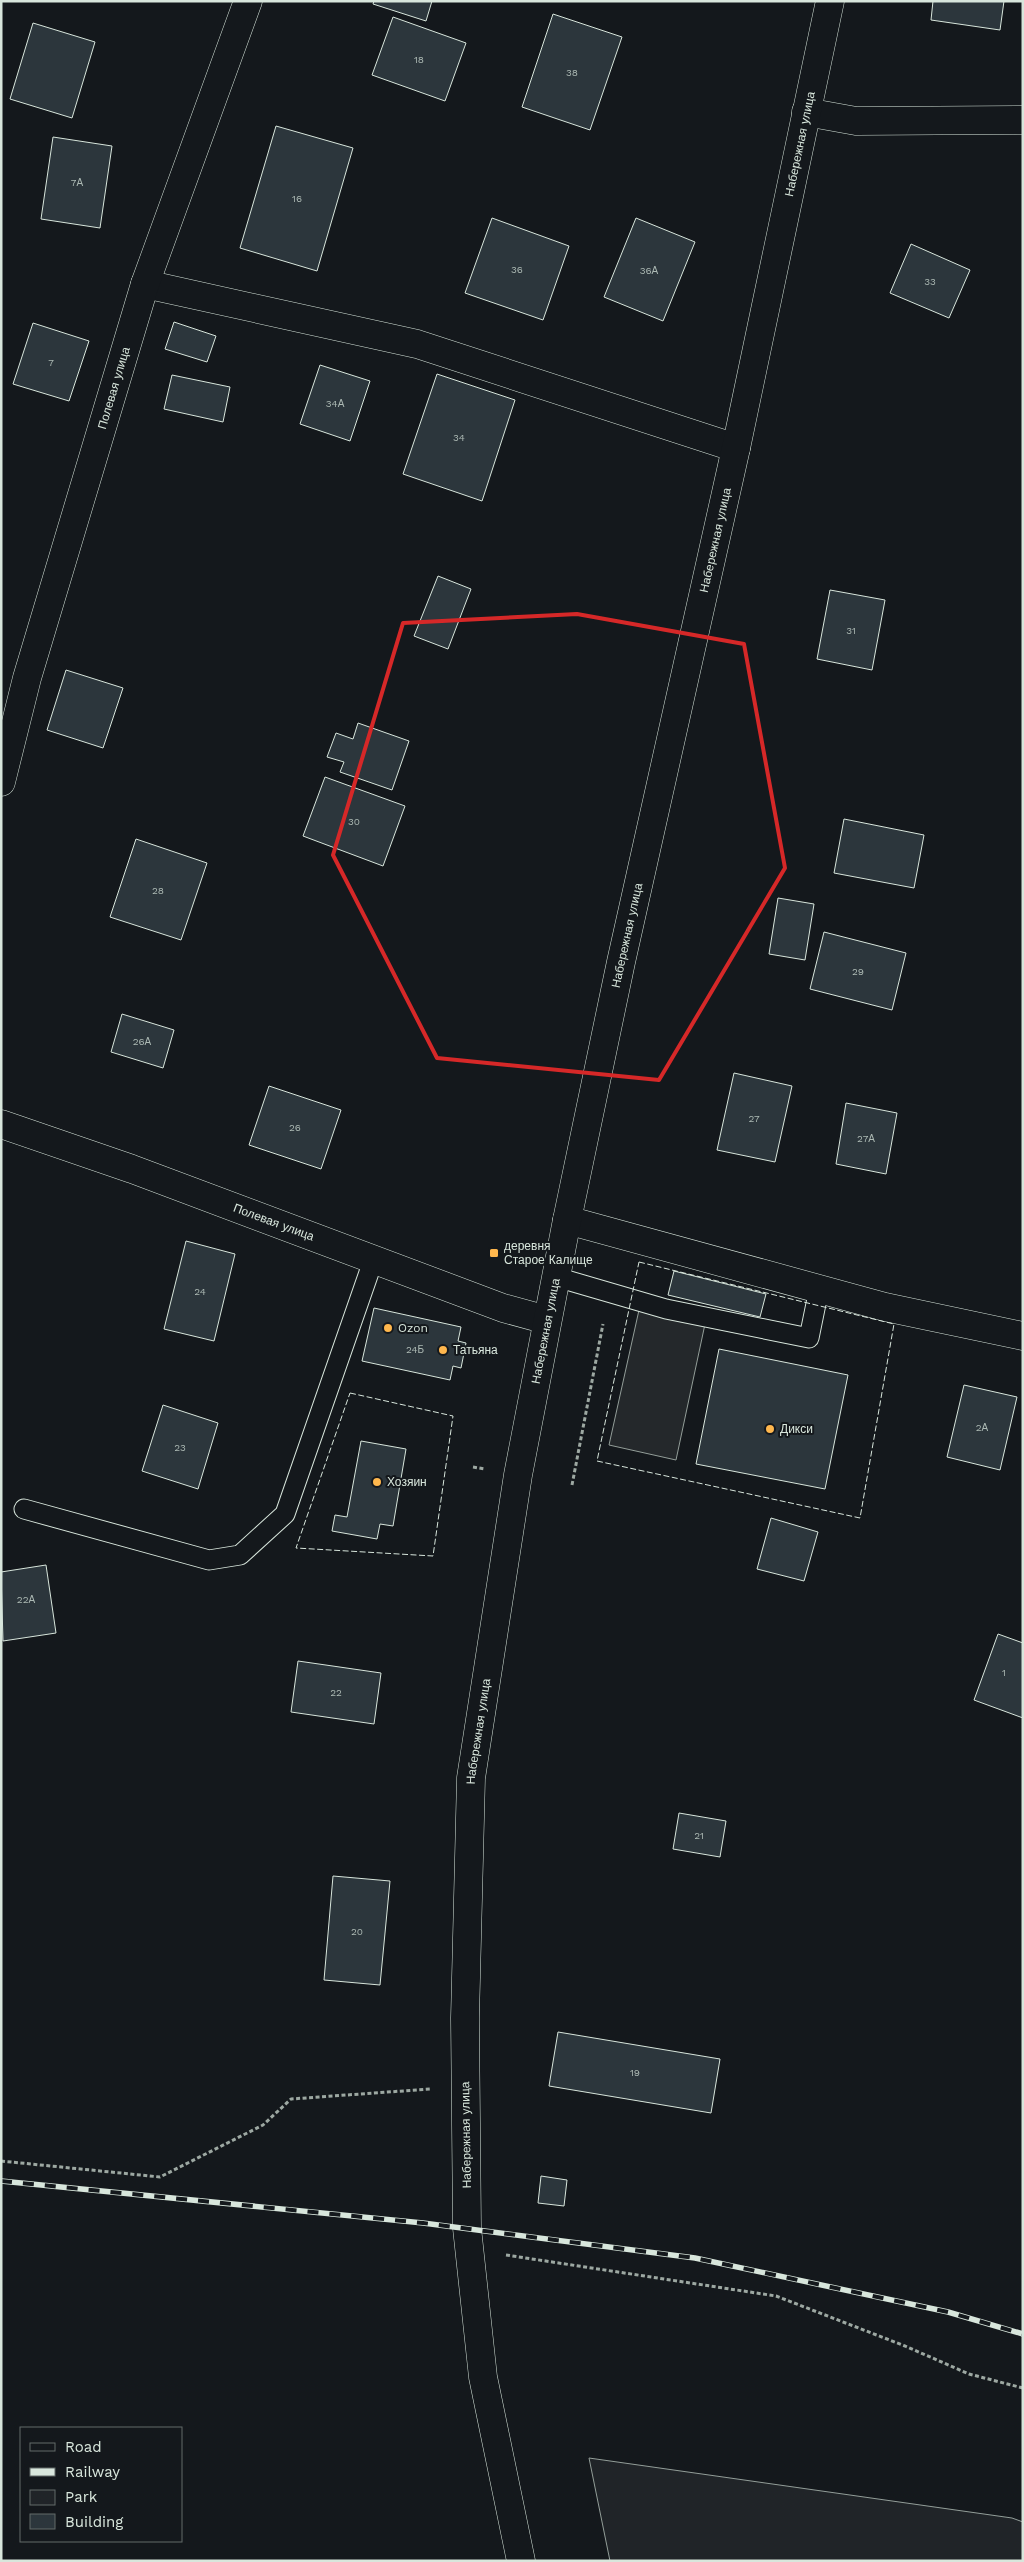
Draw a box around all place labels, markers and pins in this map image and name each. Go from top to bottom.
place label: деревня Старое Калище [504,1239,593,1267]
marker: деревня Старое Калище [488,1247,500,1259]
place label: Ozon [398,1321,428,1335]
marker: Ozon [382,1322,394,1334]
place label: Татьяна [453,1343,498,1357]
marker: Татьяна [437,1344,449,1356]
place label: Дикси [780,1422,813,1436]
marker: Дикси [764,1423,776,1435]
place label: Хозяин [387,1475,427,1489]
marker: Хозяин [371,1476,383,1488]

